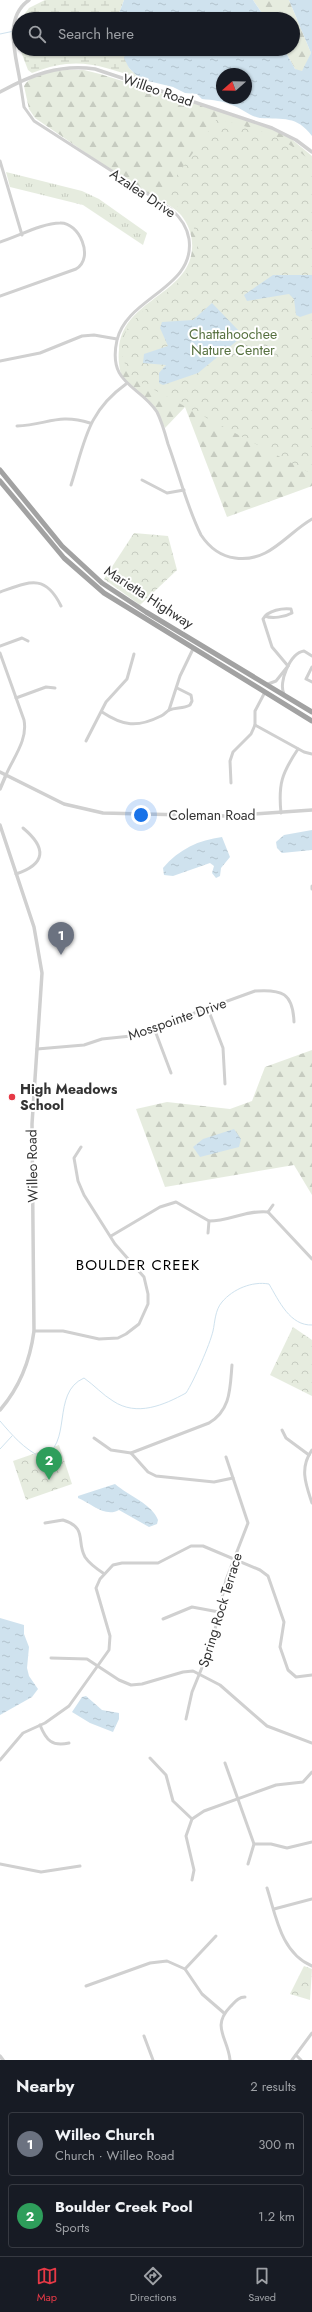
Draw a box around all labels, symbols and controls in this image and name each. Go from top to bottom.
search box [12,12,300,56]
icon: search [26,23,48,45]
text: Search here [58,23,134,45]
north arrow [216,68,252,104]
street label: Willeo Road [120,69,196,111]
street label: Azalea Drive [106,164,180,222]
park label: Chattahoochee Nature Center [189,324,277,360]
street label: Marietta Highway [101,561,198,634]
your location [131,805,151,825]
street label: Coleman Road [168,805,256,825]
pin: 1 [48,922,74,955]
street label: Mosspointe Drive [125,993,229,1045]
place label: High Meadows School [20,1079,118,1115]
marker: High Meadows School [7,1092,17,1102]
street label: Willeo Road [21,1129,43,1203]
district label: BOULDER CREEK [76,1254,200,1276]
pin: 2 [36,1447,62,1480]
street label: Spring Rock Terrace [193,1550,247,1670]
text: Nearby [16,2074,74,2098]
text: 2 results [250,2077,296,2096]
text: Willeo Church [55,2124,155,2146]
text: 1 [27,2135,33,2154]
text: 300 m [258,2135,295,2154]
text: Church · Willeo Road [55,2146,175,2165]
text: Boulder Creek Pool [55,2196,192,2218]
text: 2 [26,2207,34,2226]
text: 1.2 km [258,2207,295,2226]
text: Sports [55,2218,89,2237]
tab: Map [36,2265,58,2305]
tab: Directions [130,2265,176,2305]
tab: Saved [248,2265,276,2305]

